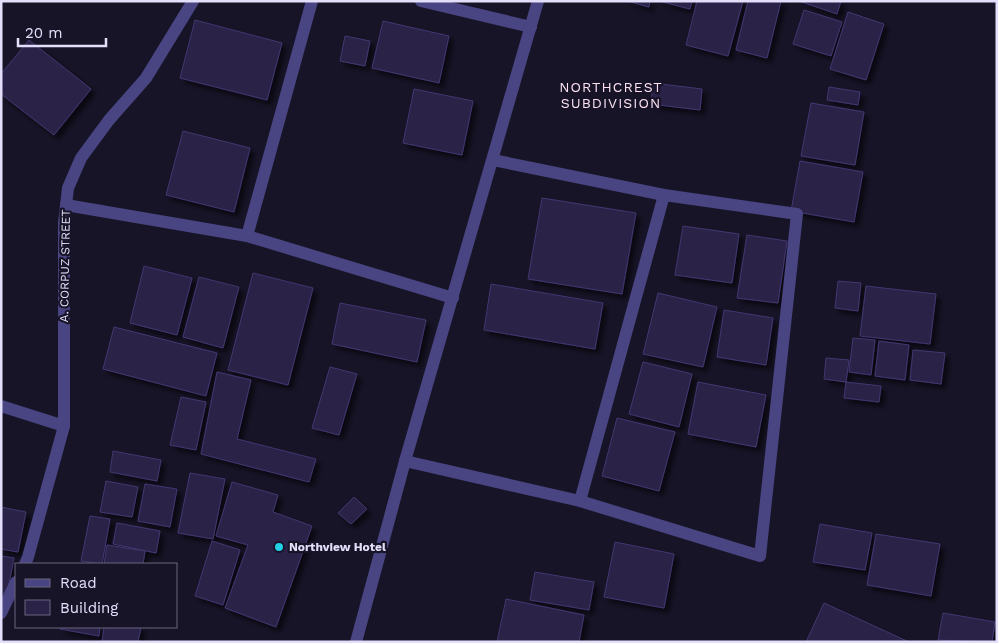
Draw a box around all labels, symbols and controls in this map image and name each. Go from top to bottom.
scale bar [18,15,105,47]
text: 20 m [25,24,63,42]
district label: NORTHCREST SUBDIVISION [559,79,663,111]
street label: A. CORPUZ STREET [57,209,73,323]
place label: Northview Hotel [289,540,386,554]
marker: Northview Hotel [273,541,285,553]
legend [15,563,178,628]
text: Road [60,574,97,592]
text: Building [60,599,118,617]

